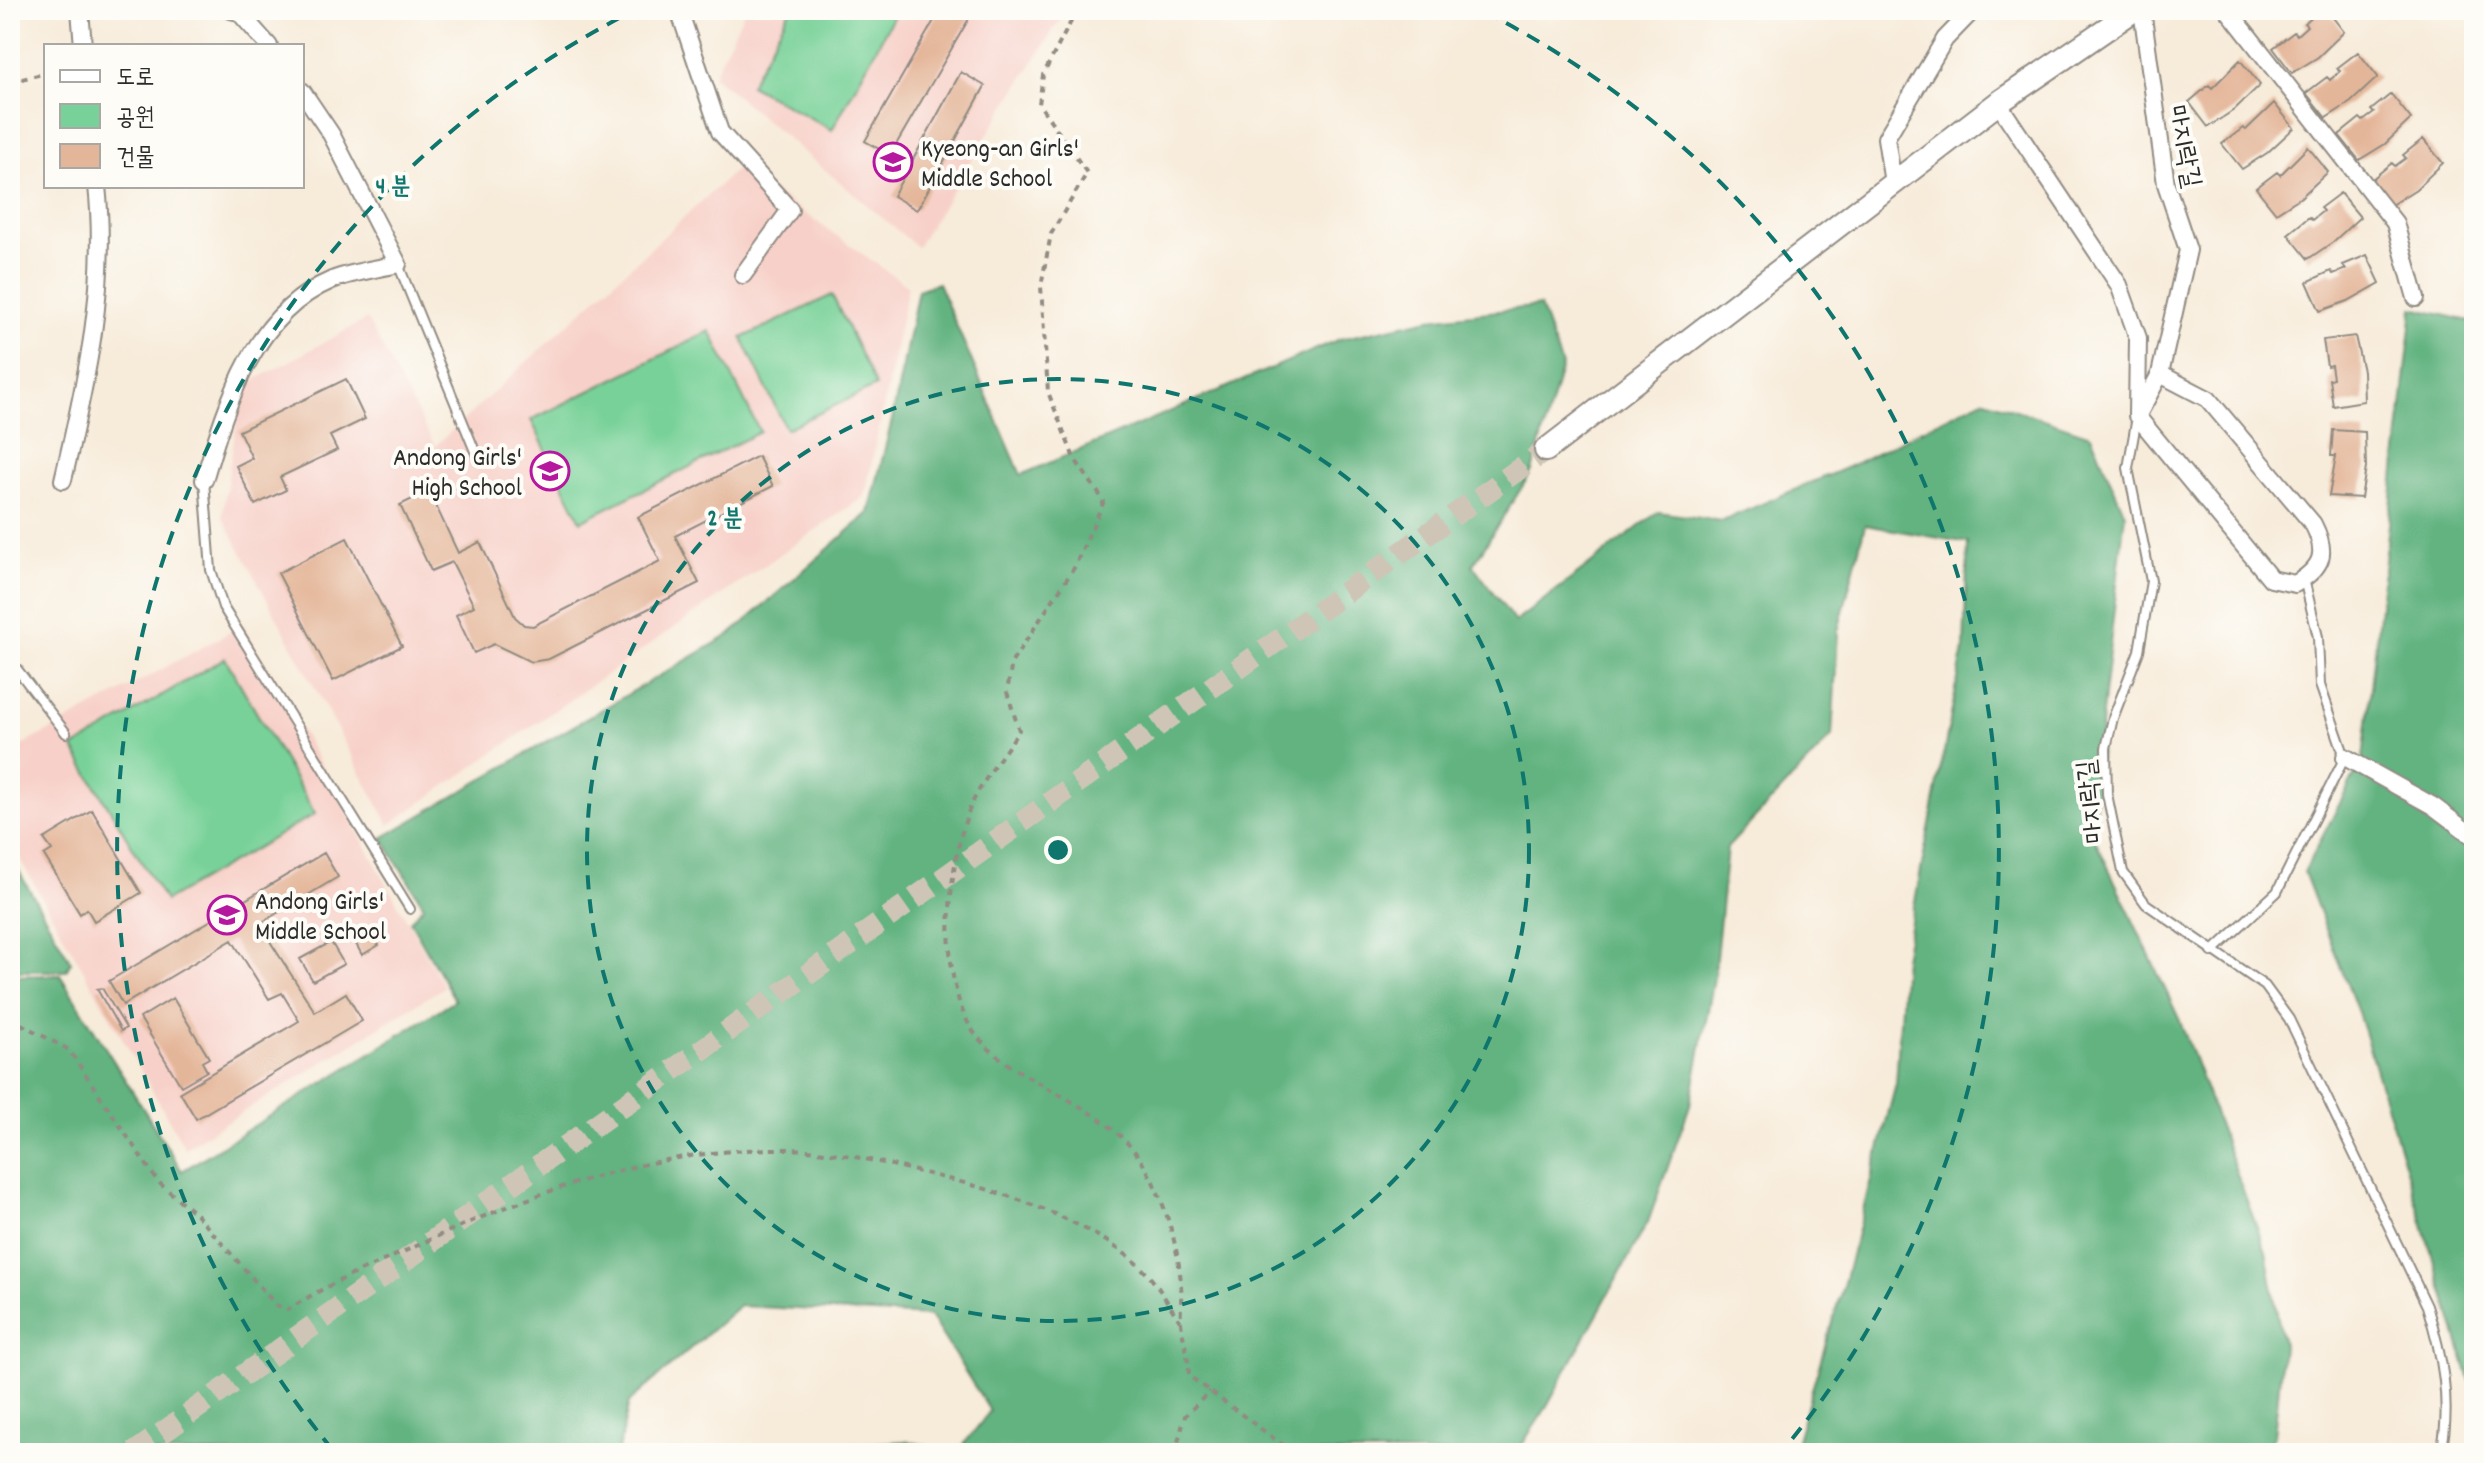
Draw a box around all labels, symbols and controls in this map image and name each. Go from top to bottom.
legend [44,44,304,188]
text: 도로 [116,62,155,96]
text: 공원 [116,102,155,136]
street label: 마지락길 [2156,102,2209,191]
place label: Kyeong-an Girls' Middle School [921,132,1079,199]
school or university icon: Kyeong-an Girls' Middle School [872,141,914,183]
text: 건물 [116,142,155,176]
text: 4 분 [376,171,410,205]
place label: Andong Girls' High School [393,441,522,508]
school or university icon: Andong Girls' High School [529,450,571,492]
text: 2 분 [707,503,743,537]
street label: 마지락길 [2070,758,2115,845]
centre of rings [1044,836,1072,864]
place label: Andong Girls' Middle School [255,885,386,952]
school or university icon: Andong Girls' Middle School [206,894,248,936]

